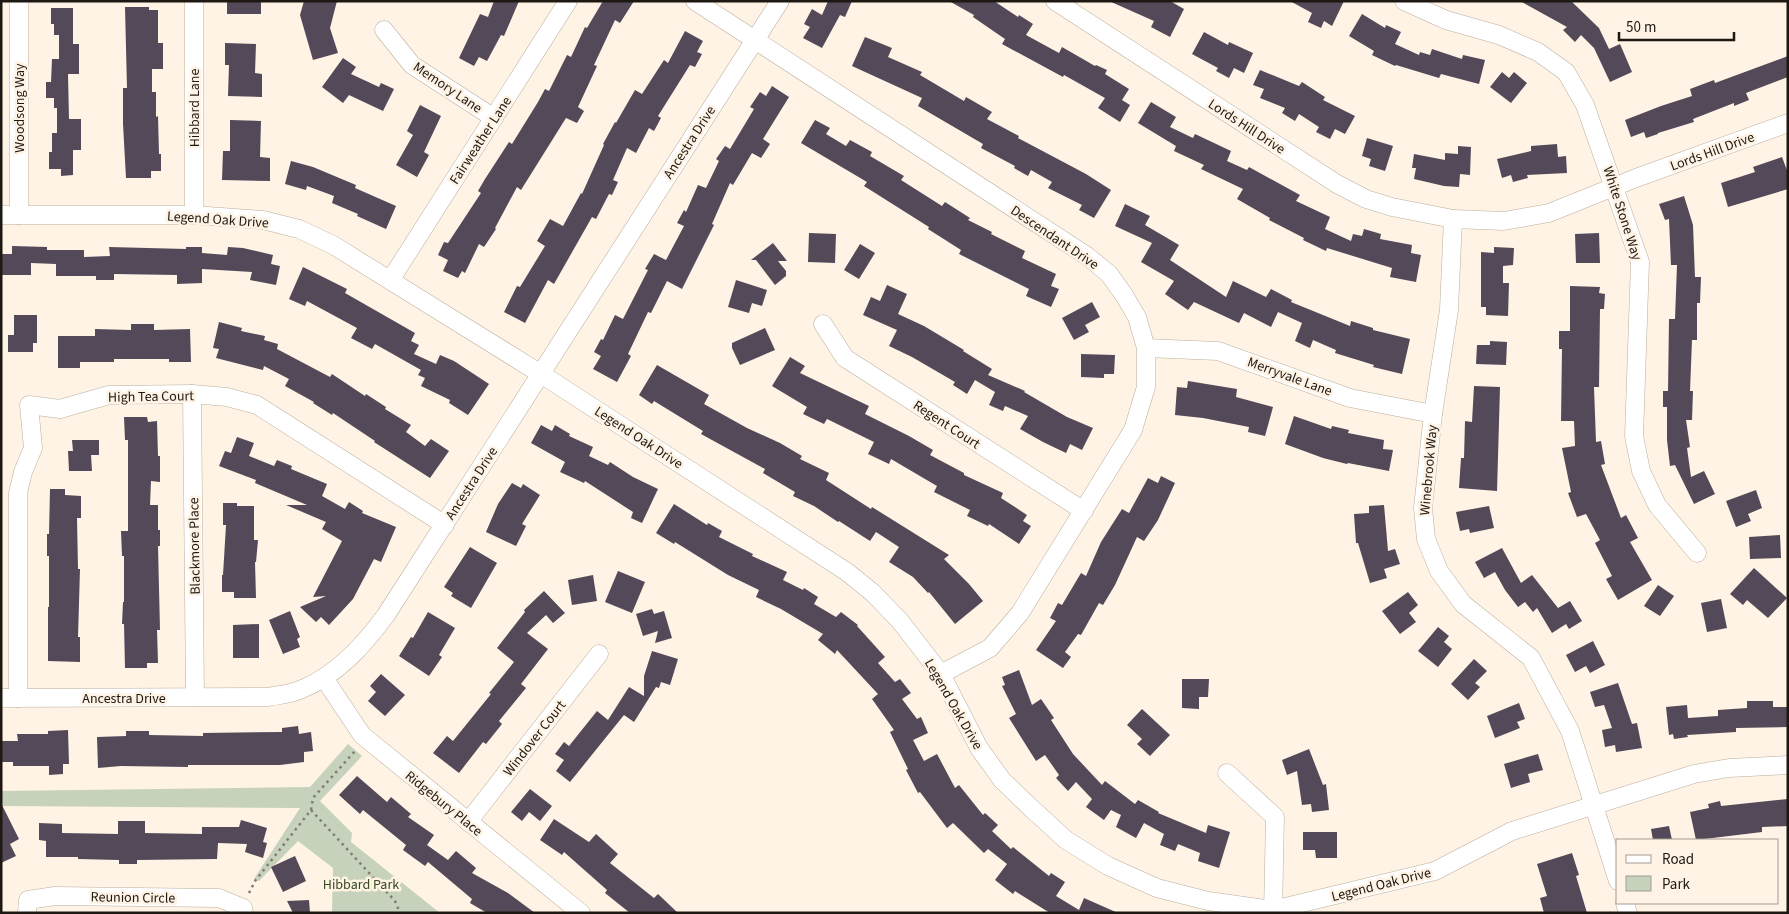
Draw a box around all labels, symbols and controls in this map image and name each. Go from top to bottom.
scale bar [1619,10,1734,42]
text: 50 m [1626,17,1656,38]
street label: Memory Lane [409,57,486,118]
street label: Woodsong Way [10,63,30,153]
street label: Hibbard Lane [185,69,205,147]
street label: Fairweather Lane [445,93,517,188]
street label: Lords Hill Drive [1204,94,1289,159]
street label: Ancestra Drive [659,102,721,183]
street label: Lords Hill Drive [1667,127,1757,176]
street label: White Stone Way [1597,164,1647,263]
street label: Descendant Drive [1006,201,1103,275]
street label: Legend Oak Drive [166,206,270,234]
street label: Merryvale Lane [1245,352,1335,402]
street label: High Tea Court [108,386,194,408]
street label: Regent Court [909,396,984,454]
street label: Legend Oak Drive [590,402,687,474]
street label: Winebrook Way [1415,424,1443,516]
street label: Ancestra Drive [441,443,503,524]
street label: Blackmore Place [184,497,206,595]
street label: Legend Oak Drive [919,655,987,754]
street label: Ancestra Drive [82,689,166,709]
street label: Windover Court [499,696,571,781]
street label: Ridgebury Place [400,766,486,841]
legend [1616,839,1779,904]
text: Road [1662,849,1694,870]
street label: Legend Oak Drive [1329,863,1433,907]
text: Park [1662,874,1691,895]
park label: Hibbard Park [323,875,399,895]
street label: Reunion Circle [91,887,175,909]

